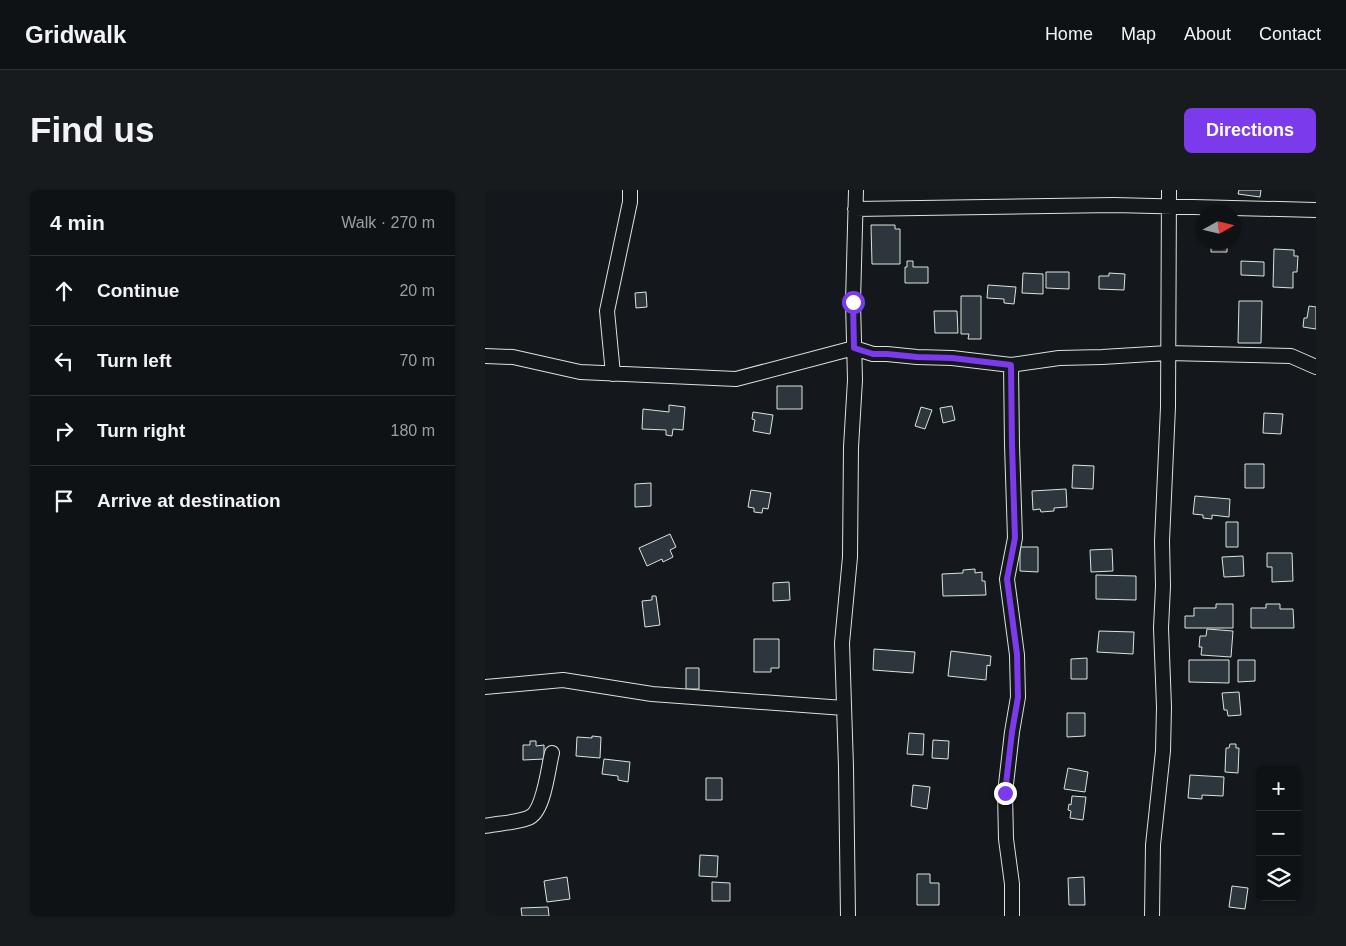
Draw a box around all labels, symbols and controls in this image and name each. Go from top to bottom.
text: Gridwalk [25,21,126,48]
text: Home [1045,24,1093,44]
text: Map [1121,24,1156,44]
text: About [1184,24,1231,44]
text: Contact [1259,24,1321,44]
button: Directions [1184,108,1316,153]
text: Find us [30,110,154,149]
north arrow [1196,205,1241,250]
text: 4 min [50,211,105,234]
text: Walk · 270 m [341,214,435,231]
icon: ahead [50,277,78,305]
text: Continue [97,280,179,301]
text: 20 m [399,282,435,299]
route start [842,291,865,314]
icon: left [50,347,78,375]
text: Turn left [97,350,172,371]
text: 70 m [399,352,435,369]
icon: right [50,417,78,445]
text: Turn right [97,420,185,441]
text: 180 m [391,422,435,439]
icon: arrive [50,487,78,515]
text: Arrive at destination [97,490,281,511]
map controls [1256,766,1301,901]
button: + [1256,766,1301,811]
route end [994,782,1017,805]
button: − [1256,811,1301,856]
button: layers [1256,856,1301,901]

